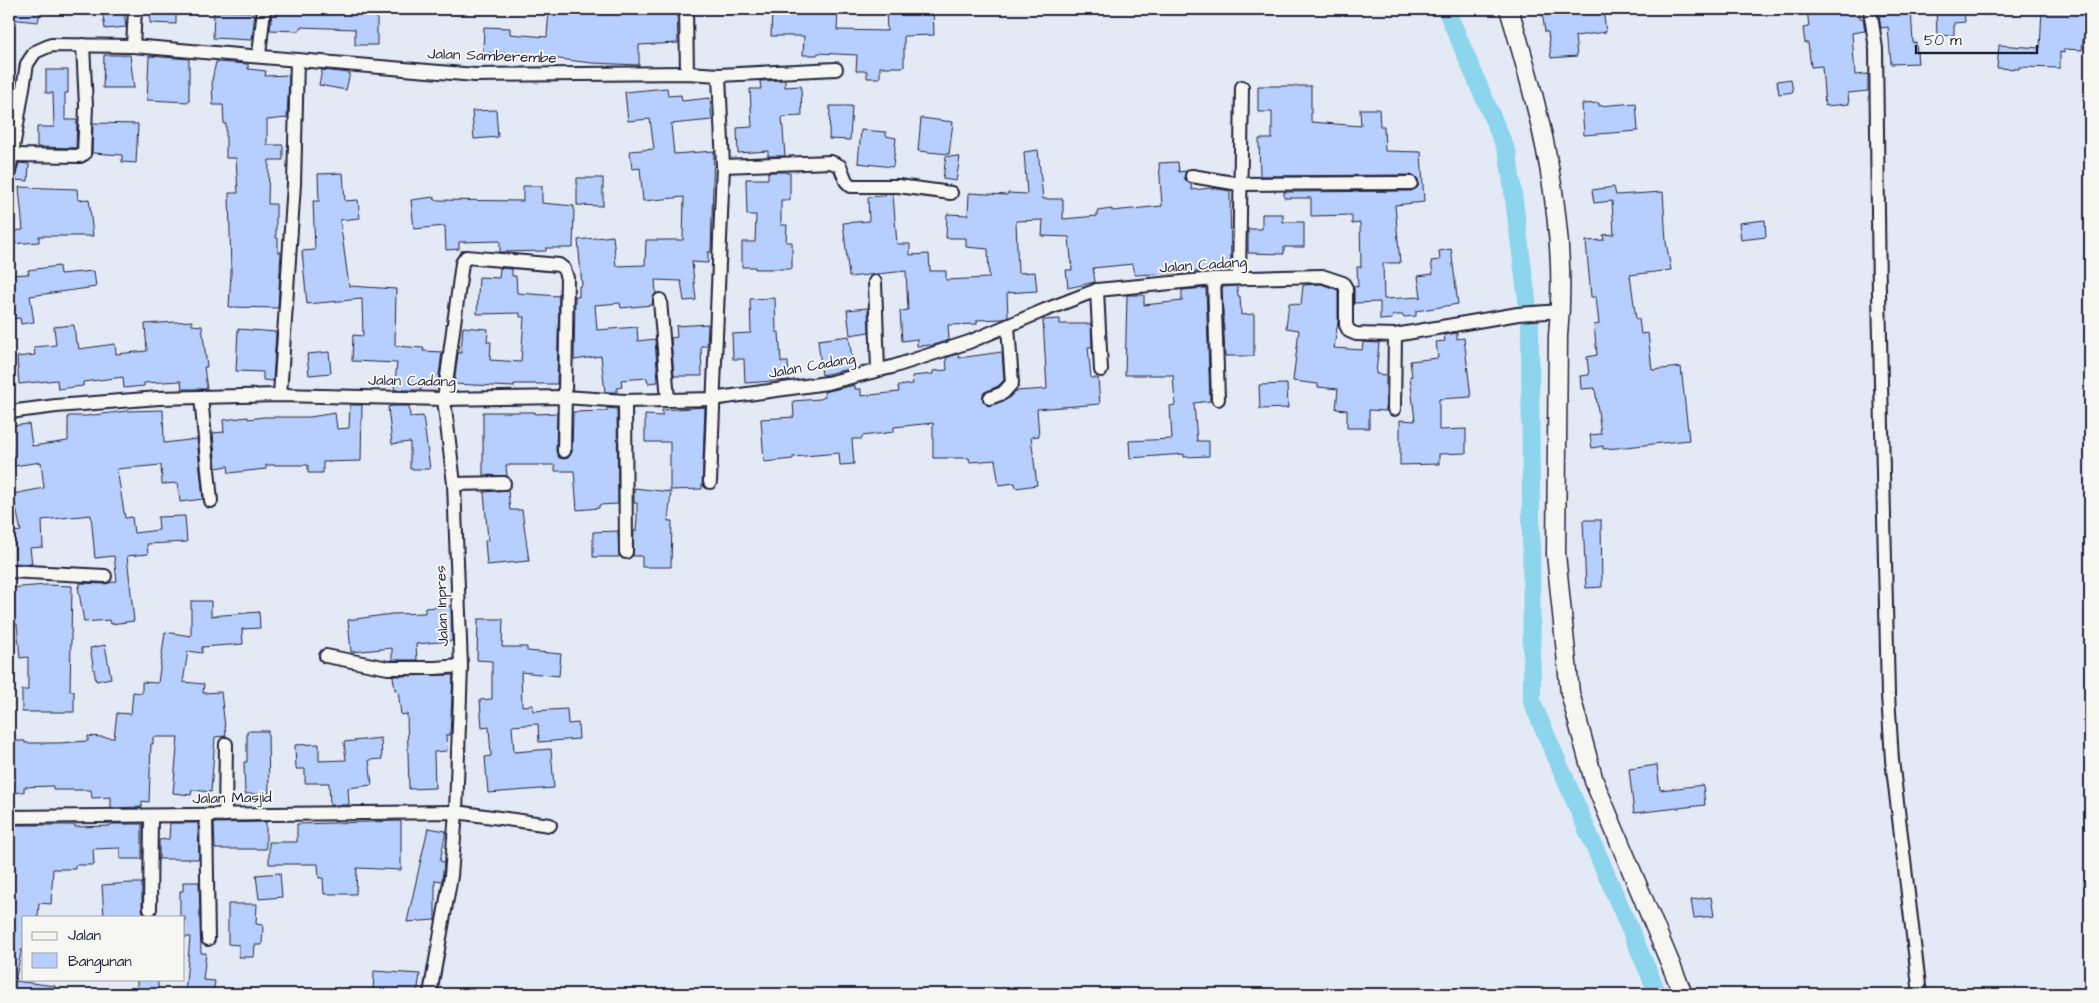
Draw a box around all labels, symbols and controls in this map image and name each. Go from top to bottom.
scale bar [1916,22,2038,54]
text: 50 m [1924,30,1962,51]
street label: Jalan Samberembe [427,43,557,69]
street label: Jalan Cadang [1158,251,1248,280]
street label: Jalan Cadang [767,348,858,385]
street label: Jalan Cadang [368,370,456,393]
street label: Jalan Inpres [430,565,454,647]
street label: Jalan Masjid [192,787,272,809]
legend [22,916,185,980]
text: Jalan [68,925,102,946]
text: Bangunan [68,951,132,973]

